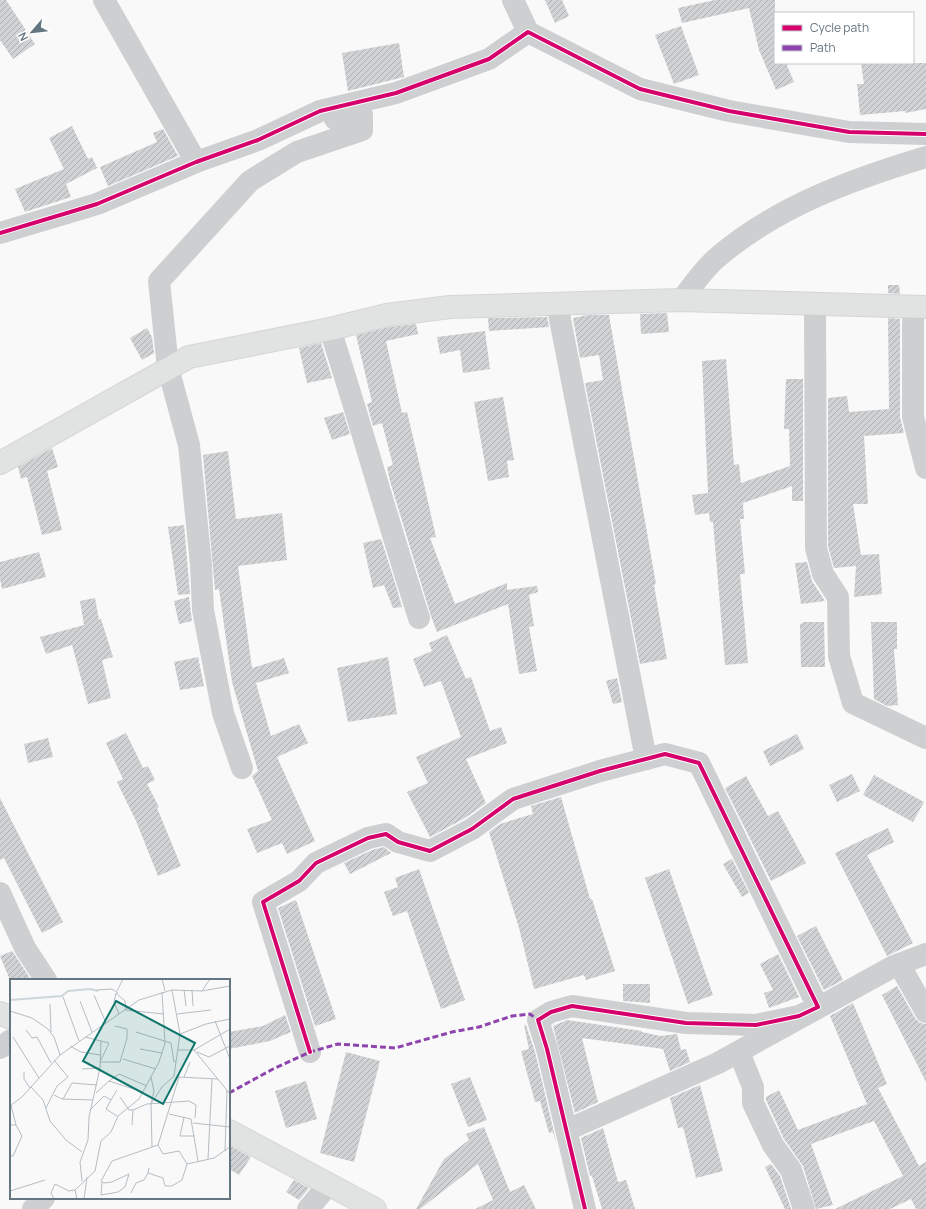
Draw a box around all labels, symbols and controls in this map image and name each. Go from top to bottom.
north arrow [12,12,52,52]
legend [774,12,914,64]
text: Cycle path [810,19,869,36]
text: N [14,30,31,44]
text: Path [810,39,836,56]
inset map [10,979,230,1199]

